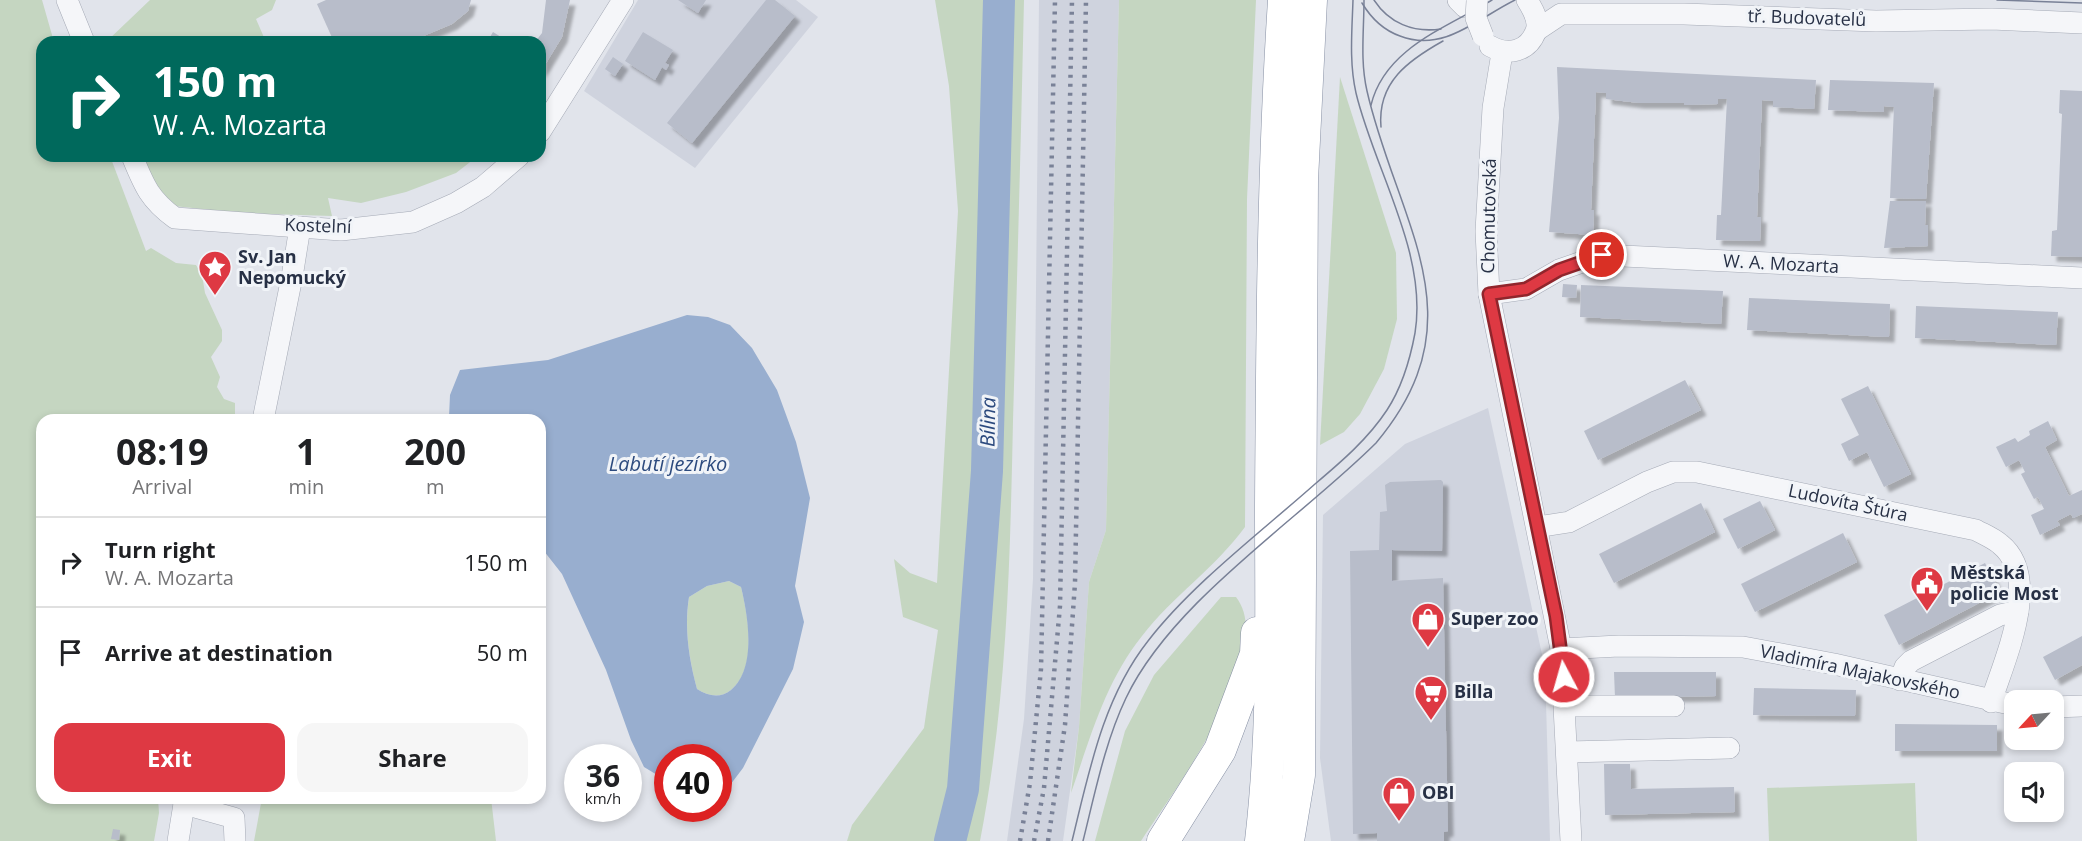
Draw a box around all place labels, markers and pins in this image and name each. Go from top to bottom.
pin [1576,229,1627,280]
place label: Sv. Jan Nepomucký [238,244,347,289]
place icon: Sv. Jan Nepomucký [197,249,233,296]
place label: Městská policie Most [1950,560,2059,605]
public building icon: Městská policie Most [1909,565,1945,612]
shop icon: Super zoo [1410,601,1446,648]
place label: Super zoo [1451,606,1539,630]
supermarket icon: Billa [1413,674,1449,721]
place label: Billa [1454,679,1493,703]
shop icon: OBI [1381,775,1417,822]
place label: OBI [1422,780,1454,804]

